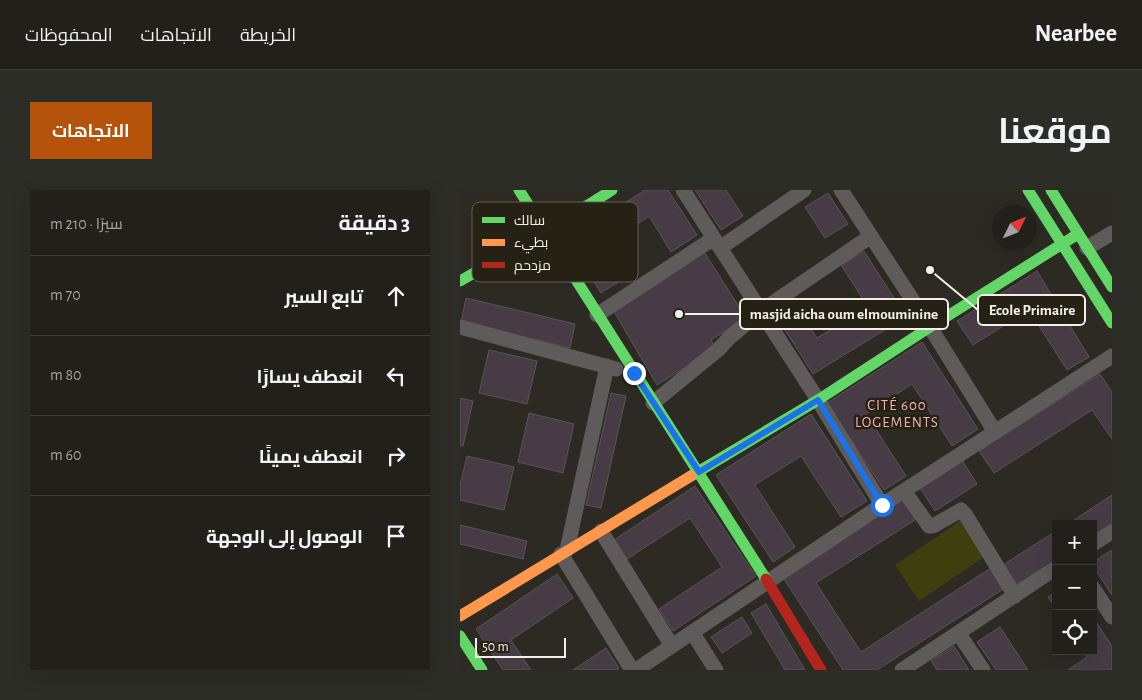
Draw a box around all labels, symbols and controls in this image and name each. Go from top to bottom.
text: Nearbee [1035,22,1117,46]
text: المحفوظات [25,27,113,45]
text: الاتجاهات [141,27,212,45]
text: الخريطة [240,27,296,45]
button: الاتجاهات [30,102,152,159]
text: موقعنا [998,115,1112,150]
legend [472,202,638,282]
north arrow [992,205,1037,250]
text: 3 دقيقة [338,213,410,234]
text: سالك [514,214,545,228]
text: سيرًا · 210 m [50,216,123,232]
text: بطيء [514,236,548,254]
text: مزدحم [514,259,551,275]
icon: ahead [382,282,410,310]
text: 70 m [50,287,81,303]
text: تابع السير [285,288,363,307]
callout: Ecole Primaire [978,295,1085,325]
callout: masjid aicha oum elmouminine [740,299,948,329]
text: Ecole Primaire [989,303,1075,318]
text: masjid aicha oum elmouminine [750,307,938,322]
icon: left [382,362,410,390]
route end [623,362,646,385]
text: 80 m [50,367,82,383]
text: انعطف يسارًا [257,368,363,387]
district label: CITÉ 600 LOGEMENTS [855,396,939,430]
icon: right [382,442,410,470]
text: 60 m [50,447,81,463]
text: انعطف يمينًا [259,448,363,467]
route start [871,494,894,517]
map controls [1052,520,1097,655]
button: + [1052,520,1097,565]
icon: arrive [382,522,410,550]
text: الوصول إلى الوجهة [206,528,363,547]
button: − [1052,565,1097,610]
button: locate [1052,610,1097,655]
scale bar [475,635,566,658]
text: 50 m [482,640,509,654]

